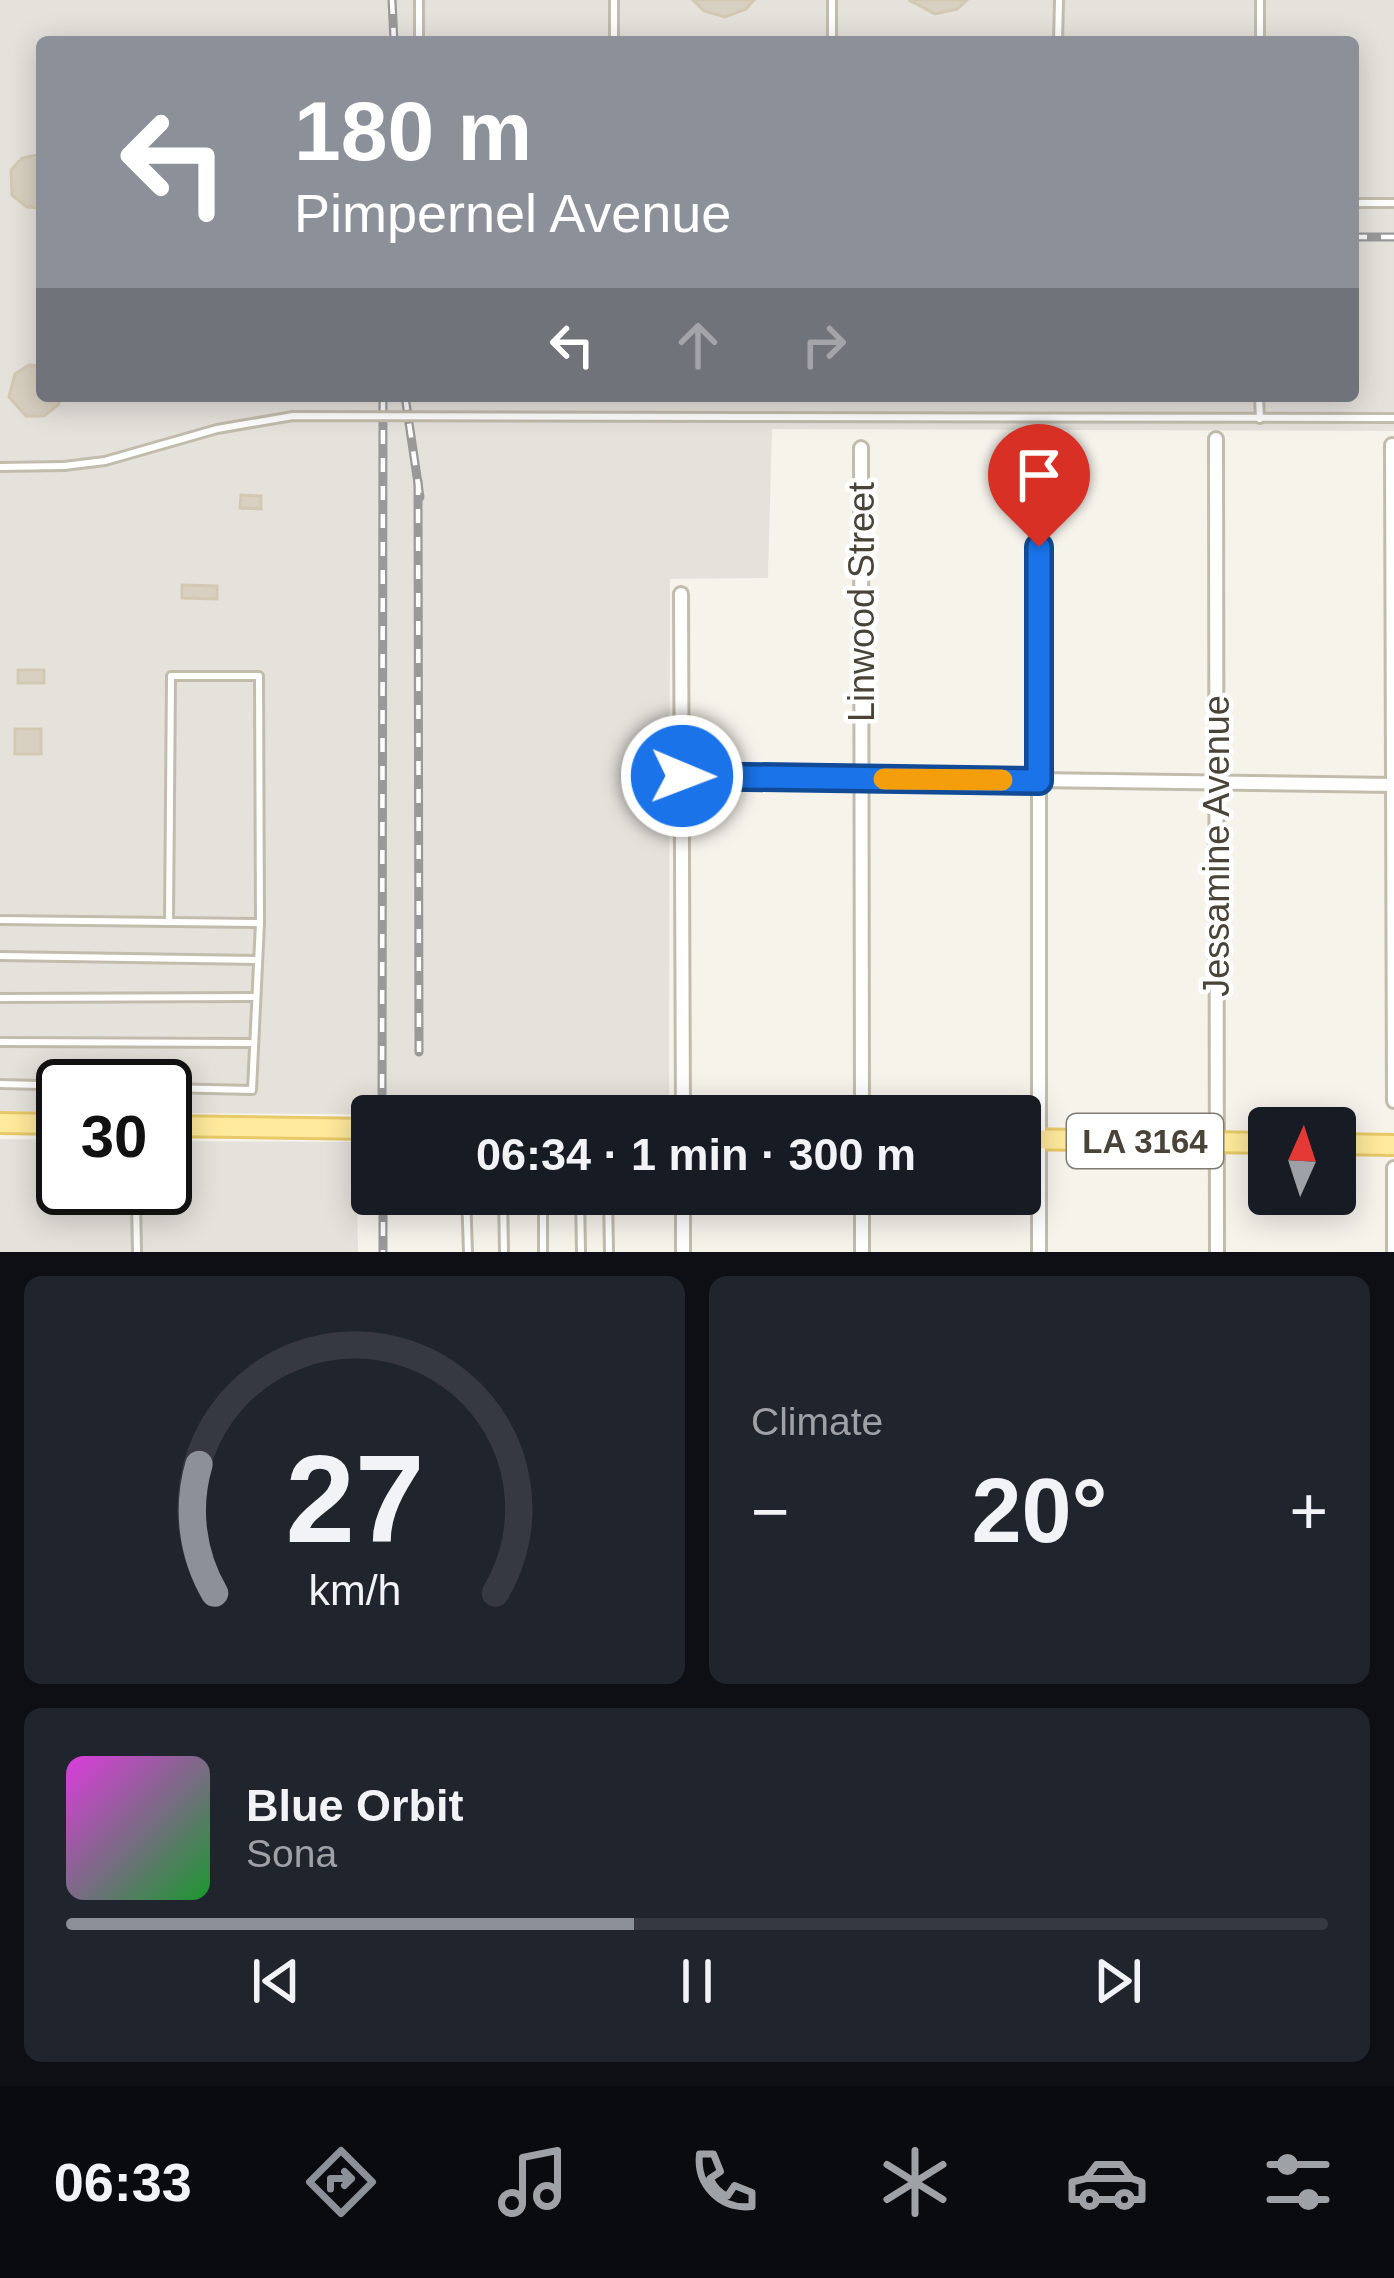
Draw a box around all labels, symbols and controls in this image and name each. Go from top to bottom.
icon: left [96,84,252,240]
text: 180 m [294,84,532,178]
text: Pimpernel Avenue [294,183,731,243]
icon: left [539,312,605,378]
icon: ahead [665,312,731,378]
icon: right [791,312,857,378]
pin [988,424,1090,547]
icon: arrive [1006,442,1072,508]
street label: Linwood Street [841,482,882,722]
street label: Jessamine Avenue [1196,695,1237,997]
position arrow [619,713,745,839]
speed limit sign: 30 [36,1059,192,1215]
north arrow [1248,1107,1356,1215]
map controls [1248,1107,1356,1215]
road number: LA 3164 [1067,1114,1223,1168]
text: 06:34 · 1 min · 300 m [476,1129,916,1180]
text: Climate [751,1400,883,1443]
text: 27 [285,1429,424,1568]
text: 20° [971,1461,1108,1561]
text: − [751,1474,790,1548]
text: + [1289,1474,1328,1548]
text: km/h [308,1566,401,1614]
text: Blue Orbit [246,1780,464,1831]
text: Sona [246,1832,337,1875]
icon: previous [243,1948,309,2014]
icon: pause [664,1948,730,2014]
icon: next [1085,1948,1151,2014]
icon: directions [299,2140,383,2224]
icon: music [491,2140,575,2224]
icon: phone [682,2140,766,2224]
icon: climate [873,2140,957,2224]
icon: car [1065,2140,1149,2224]
icon: filters [1256,2140,1340,2224]
text: 06:33 [54,2152,192,2212]

